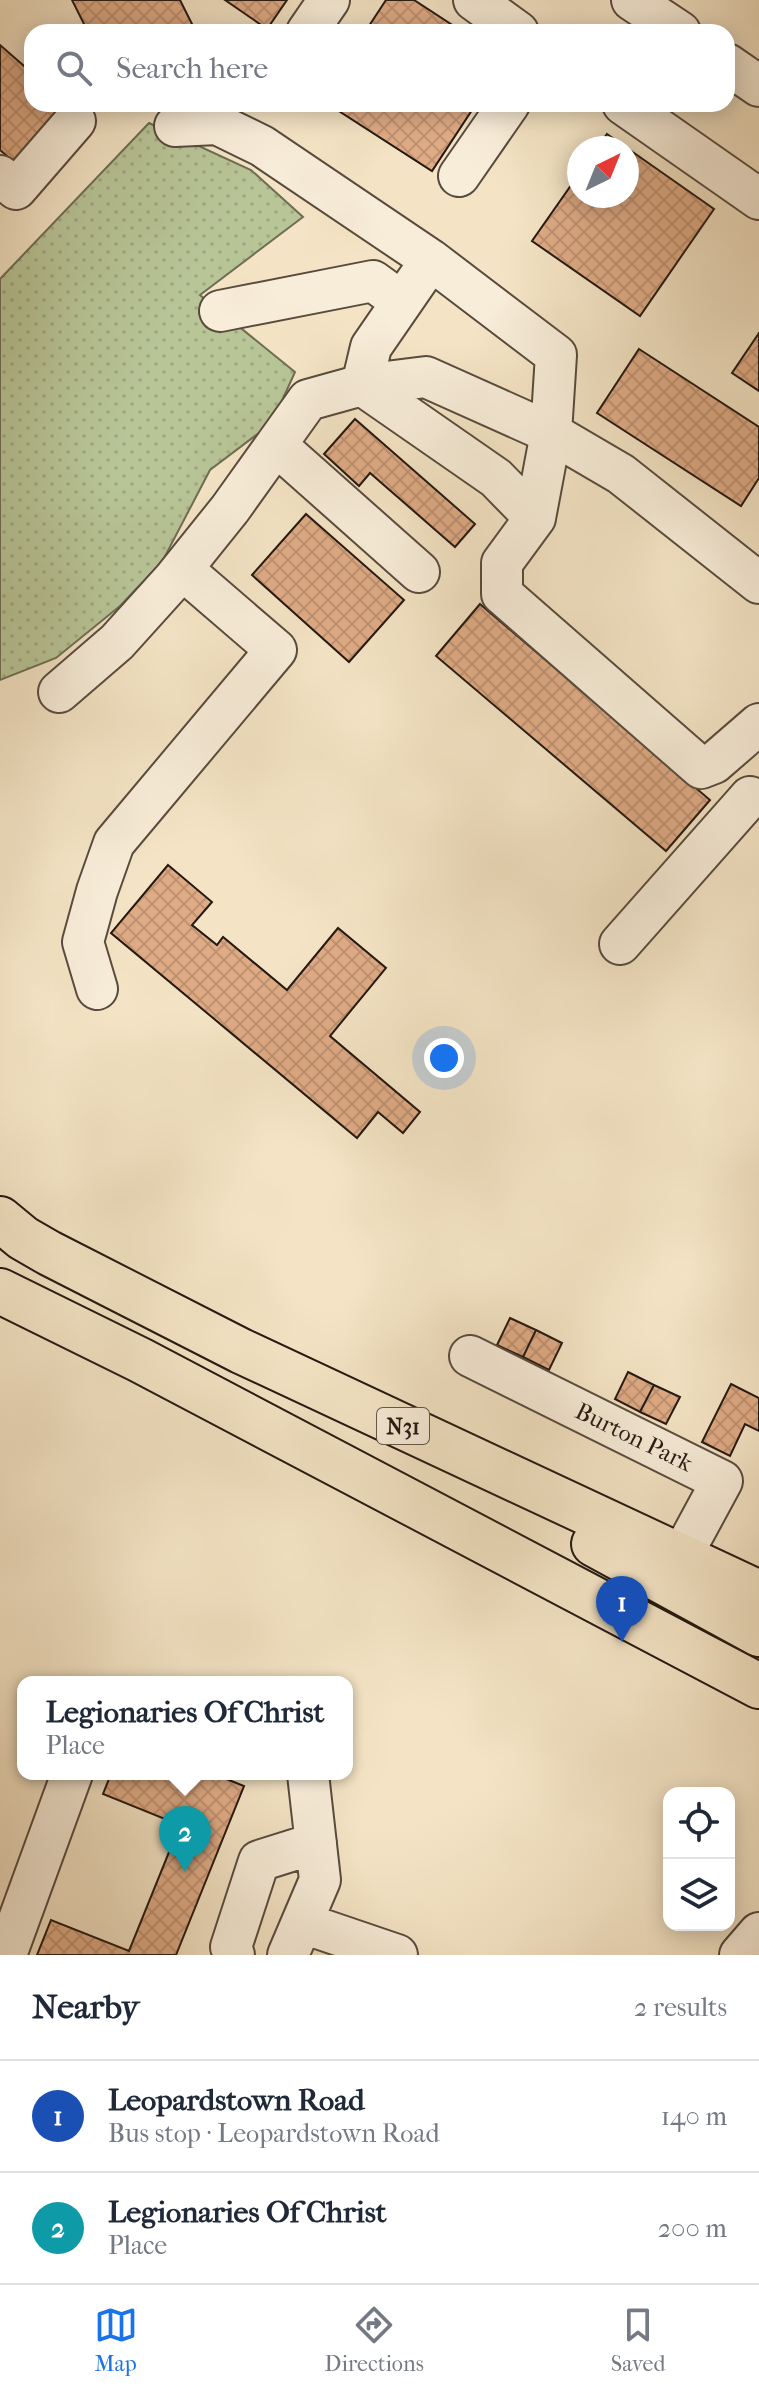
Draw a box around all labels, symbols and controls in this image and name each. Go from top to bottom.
search box [24,24,735,112]
icon: search [52,46,96,90]
text: Search here [116,51,268,86]
north arrow [567,136,639,208]
your location [424,1038,464,1078]
street label: Burton Park [571,1397,698,1478]
road number: N31 [377,1408,429,1444]
pin: 1 [596,1576,648,1642]
popup [17,1676,353,1780]
text: Legionaries Of Christ [46,1695,324,1730]
text: Place [46,1730,105,1761]
map controls [663,1787,735,1931]
button: locate [663,1787,735,1859]
pin: 2 [159,1806,211,1872]
button: layers [663,1859,735,1931]
text: Nearby [32,1987,139,2027]
text: 2 results [634,1992,727,2023]
text: Leopardstown Road [108,2083,365,2118]
text: 1 [53,2101,63,2132]
text: 140 m [661,2101,727,2132]
text: Bus stop · Leopardstown Road [108,2118,440,2149]
text: Legionaries Of Christ [108,2195,386,2230]
text: 2 [51,2213,65,2244]
text: 200 m [658,2213,727,2244]
text: Place [108,2230,167,2261]
tab: Map [94,2303,138,2377]
tab: Directions [325,2303,424,2377]
tab: Saved [611,2303,665,2377]

